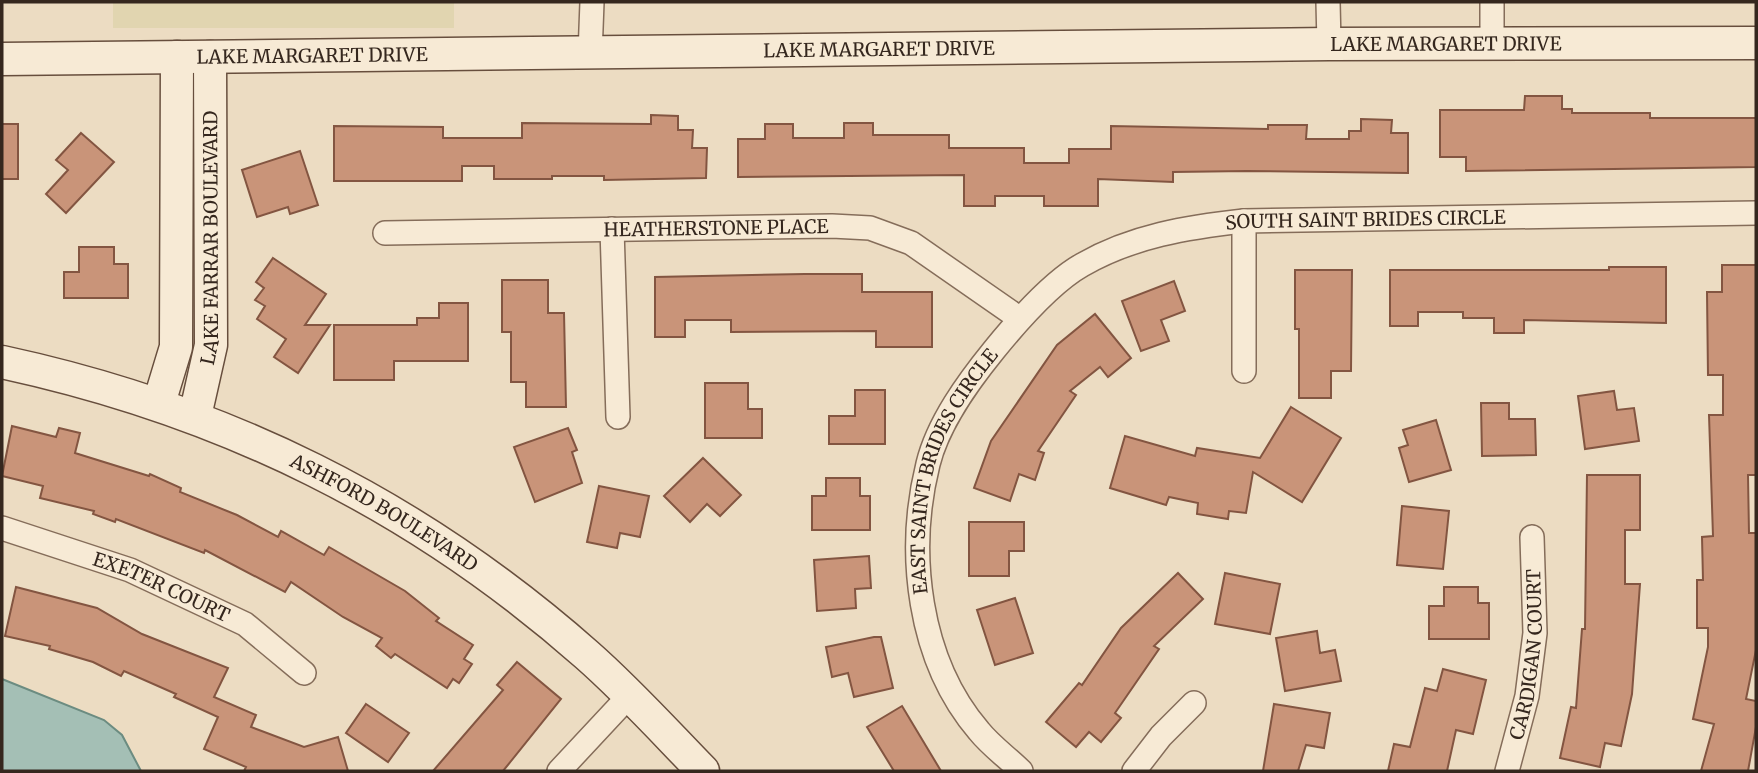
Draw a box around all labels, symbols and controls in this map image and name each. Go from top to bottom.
street label: LAKE MARGARET DRIVE [1330,31,1562,56]
street label: LAKE MARGARET DRIVE [763,36,995,62]
street label: LAKE MARGARET DRIVE [196,42,428,69]
street label: LAKE FARRAR BOULEVARD [195,111,224,367]
street label: SOUTH SAINT BRIDES CIRCLE [1224,205,1506,235]
street label: HEATHERSTONE PLACE [603,214,829,242]
street label: EAST SAINT BRIDES CIRCLE [906,343,1003,596]
street label: ASHFORD BOULEVARD [286,448,483,577]
street label: EXETER COURT [90,547,234,627]
street label: CARDIGAN COURT [1504,569,1547,742]

